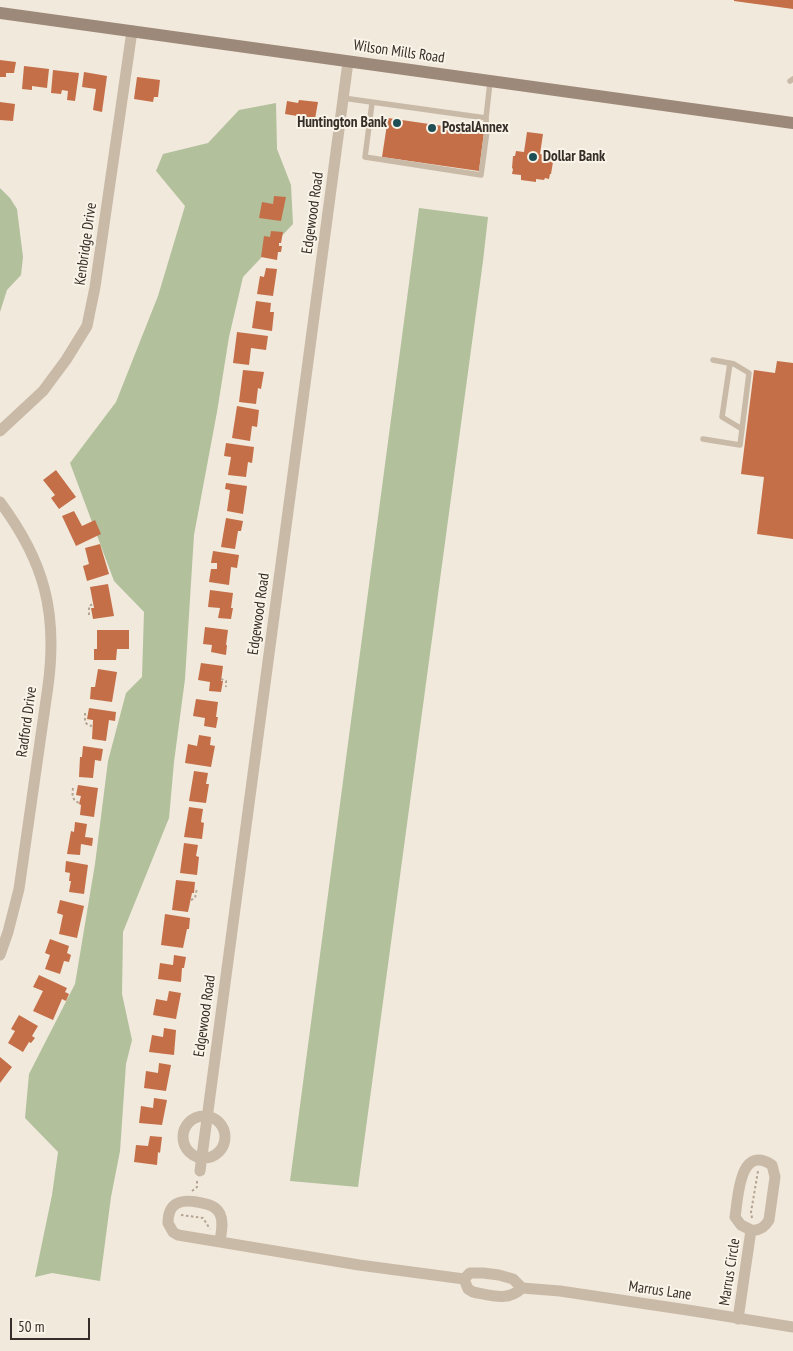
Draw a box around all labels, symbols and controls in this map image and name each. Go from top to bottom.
street label: Wilson Mills Road [352,37,446,67]
place label: Huntington Bank [297,114,387,132]
marker: Huntington Bank [391,117,403,129]
place label: PostalAnnex [442,119,509,137]
marker: PostalAnnex [426,122,438,134]
place label: Dollar Bank [543,148,605,166]
marker: Dollar Bank [527,151,539,163]
street label: Edgewood Road [298,171,328,255]
street label: Kenbridge Drive [71,202,101,286]
street label: Edgewood Road [244,572,274,656]
street label: Radford Drive [13,686,41,758]
street label: Edgewood Road [190,974,220,1058]
street label: Marrus Circle [716,1237,744,1307]
street label: Marrus Lane [627,1278,693,1304]
scale bar [12,1308,92,1340]
text: 50 m [18,1317,44,1336]

